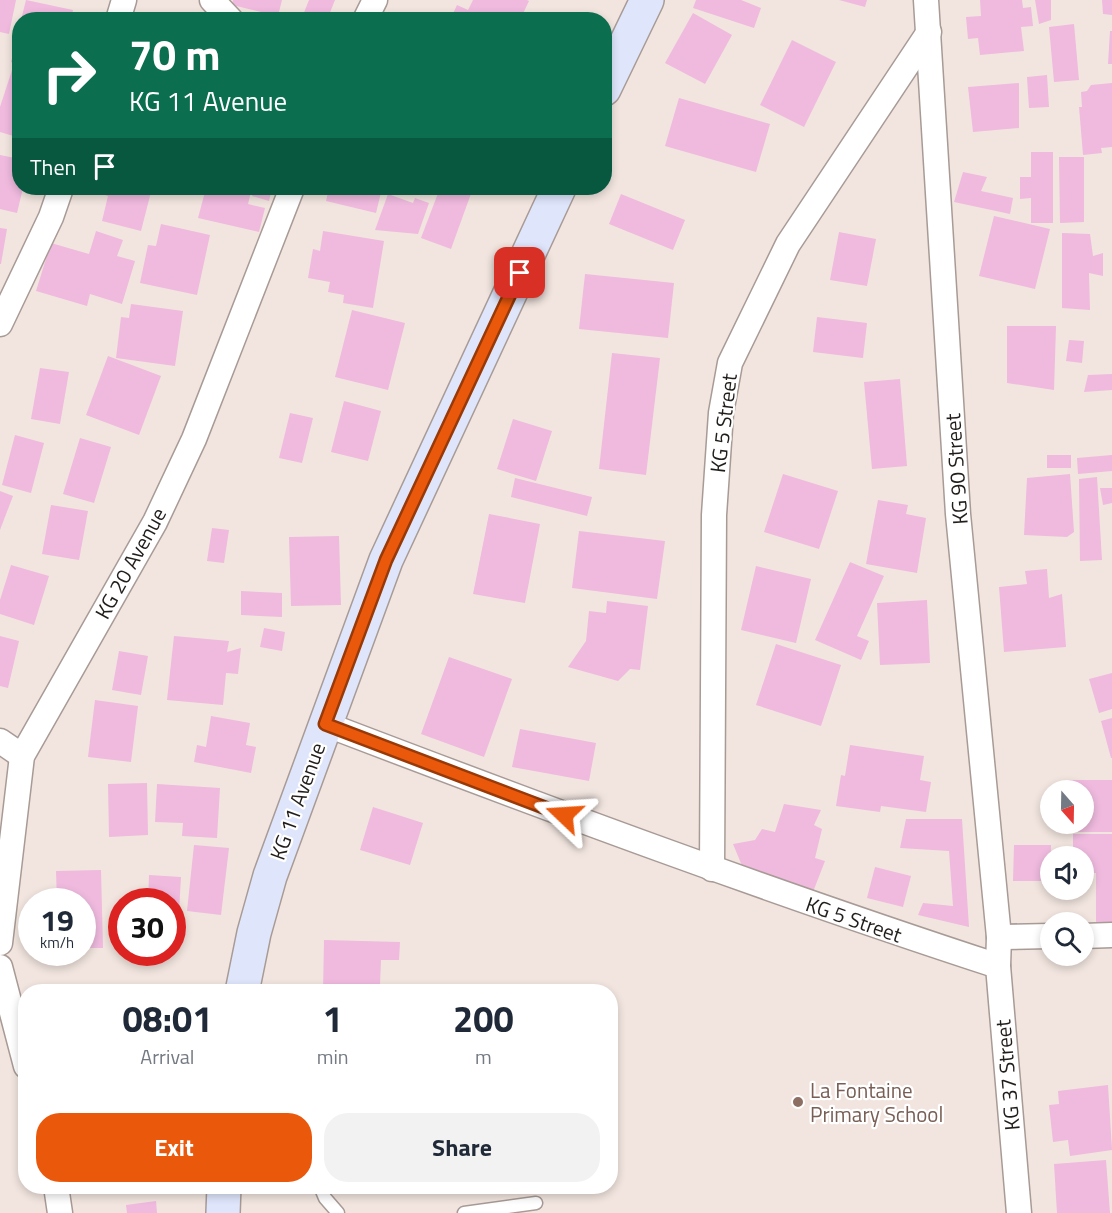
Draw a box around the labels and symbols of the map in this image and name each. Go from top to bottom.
pin [494,247,545,298]
street label: KG 5 Street [701,371,745,474]
street label: KG 90 Street [936,412,976,526]
street label: KG 20 Avenue [86,501,174,625]
street label: KG 11 Avenue [261,738,333,864]
north arrow [1040,780,1094,834]
position arrow [532,783,596,847]
speed limit sign: 30 [108,888,186,966]
street label: KG 5 Street [802,888,907,951]
street label: KG 37 Street [986,1017,1028,1132]
place label: La Fontaine Primary School [810,1074,943,1130]
marker: La Fontaine Primary School [791,1095,805,1109]

